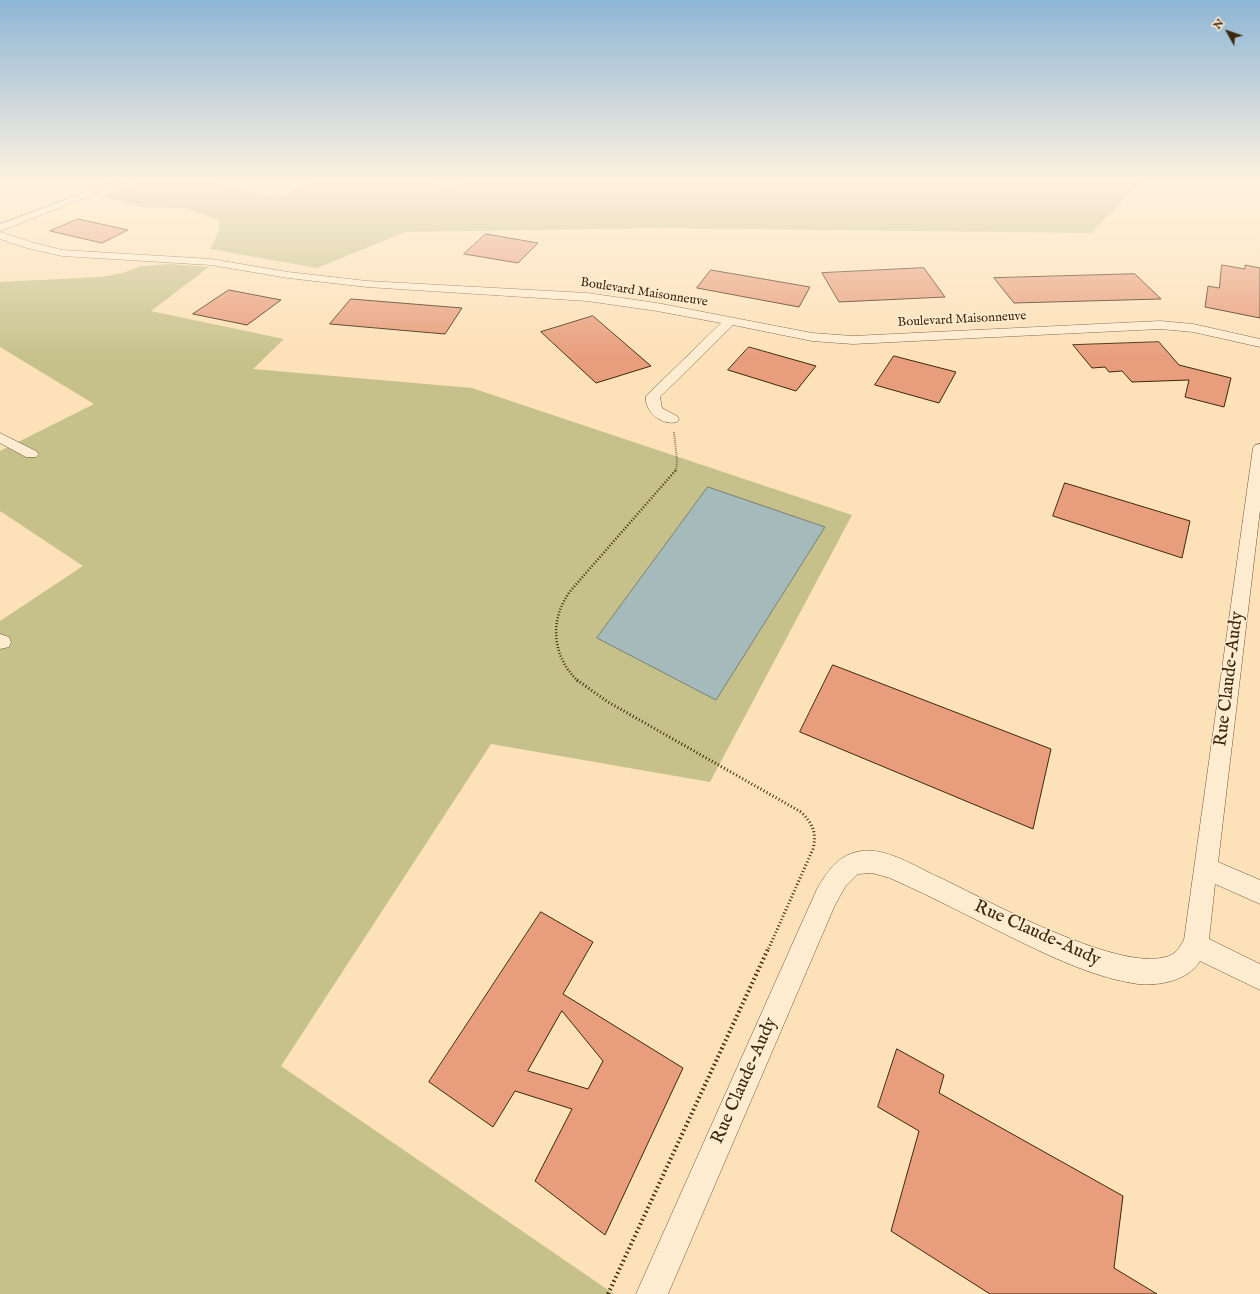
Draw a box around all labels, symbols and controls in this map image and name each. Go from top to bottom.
north arrow [1208,12,1248,52]
text: N [1210,16,1227,32]
street label: Boulevard Maisonneuve [579,275,709,311]
street label: Boulevard Maisonneuve [897,309,1027,331]
street label: Rue Claude-Audy [1211,610,1249,748]
street label: Rue Claude-Audy [970,896,1104,972]
street label: Rue Claude-Audy [707,1014,783,1148]

